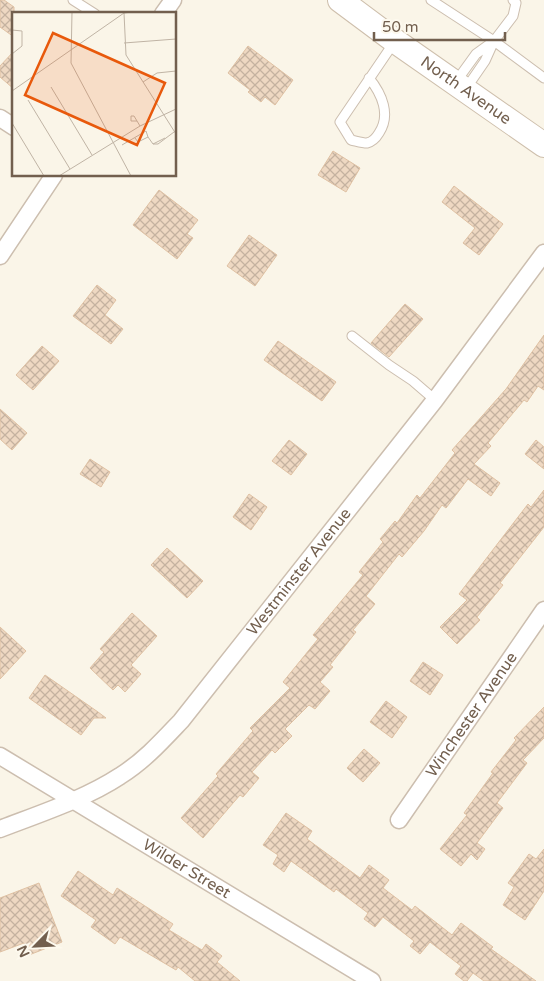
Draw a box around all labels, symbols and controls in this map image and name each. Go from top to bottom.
scale bar [374,10,505,42]
inset map [12,12,176,176]
text: 50 m [382,18,419,36]
street label: North Avenue [417,52,515,129]
street label: Westminster Avenue [242,504,356,640]
street label: Winchester Avenue [422,648,522,781]
street label: Wilder Street [139,835,234,903]
north arrow [10,921,60,971]
text: N [14,942,34,960]

